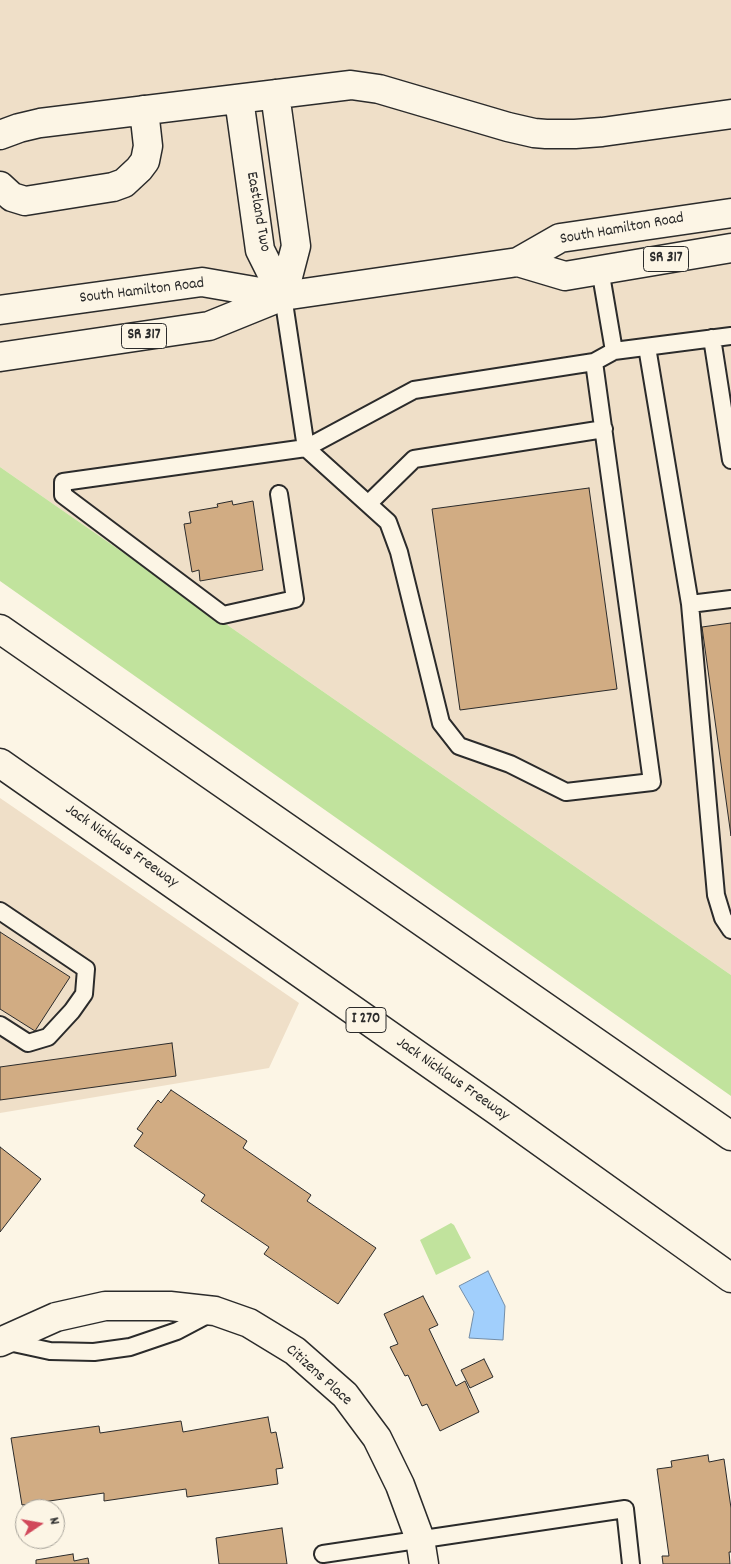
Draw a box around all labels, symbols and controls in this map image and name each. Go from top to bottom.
street label: Eastland Two [241,170,273,254]
street label: South Hamilton Road [559,210,685,250]
road number: SR 317 [644,246,688,272]
street label: South Hamilton Road [79,275,205,309]
road number: SR 317 [122,324,166,348]
street label: Jack Nicklaus Freeway [61,801,181,893]
road number: I 270 [346,1008,386,1032]
street label: Jack Nicklaus Freeway [392,1034,512,1126]
street label: Citizens Place [281,1341,355,1411]
north arrow [15,1499,65,1549]
text: N [43,1516,64,1527]

